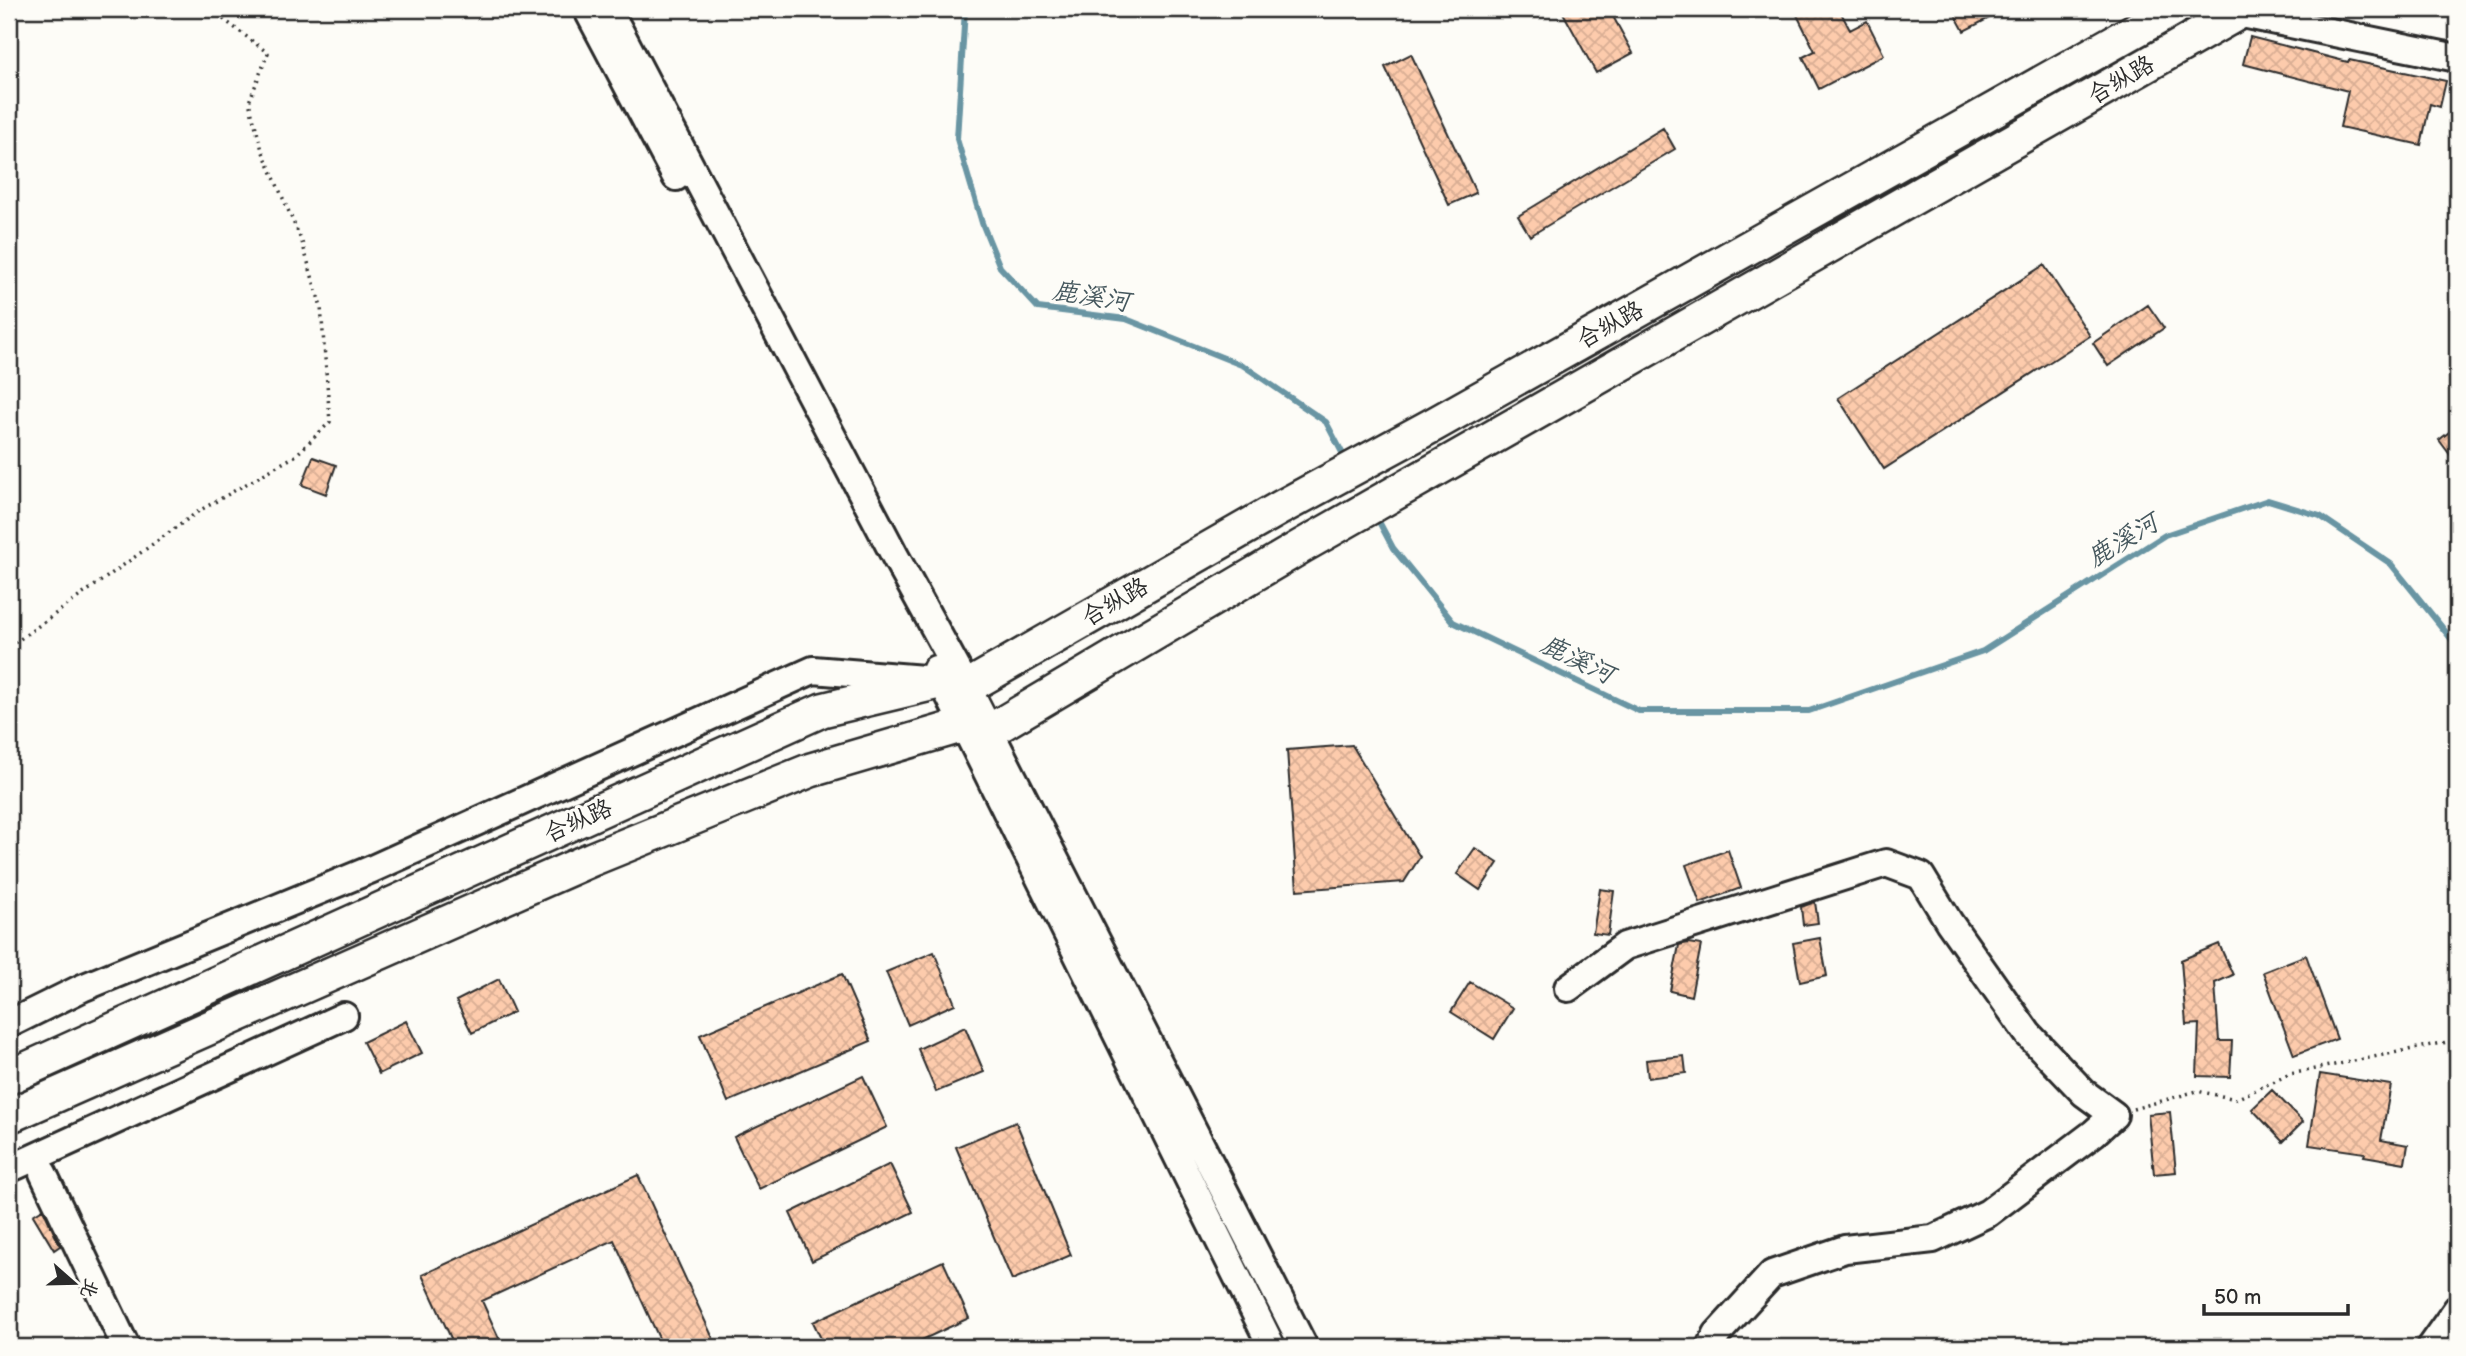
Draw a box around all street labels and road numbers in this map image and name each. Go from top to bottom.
street label: 合纵路 [2083,49,2159,111]
street label: 合纵路 [1571,295,1649,355]
street label: 合纵路 [1077,571,1153,633]
street label: 合纵路 [539,793,617,849]

